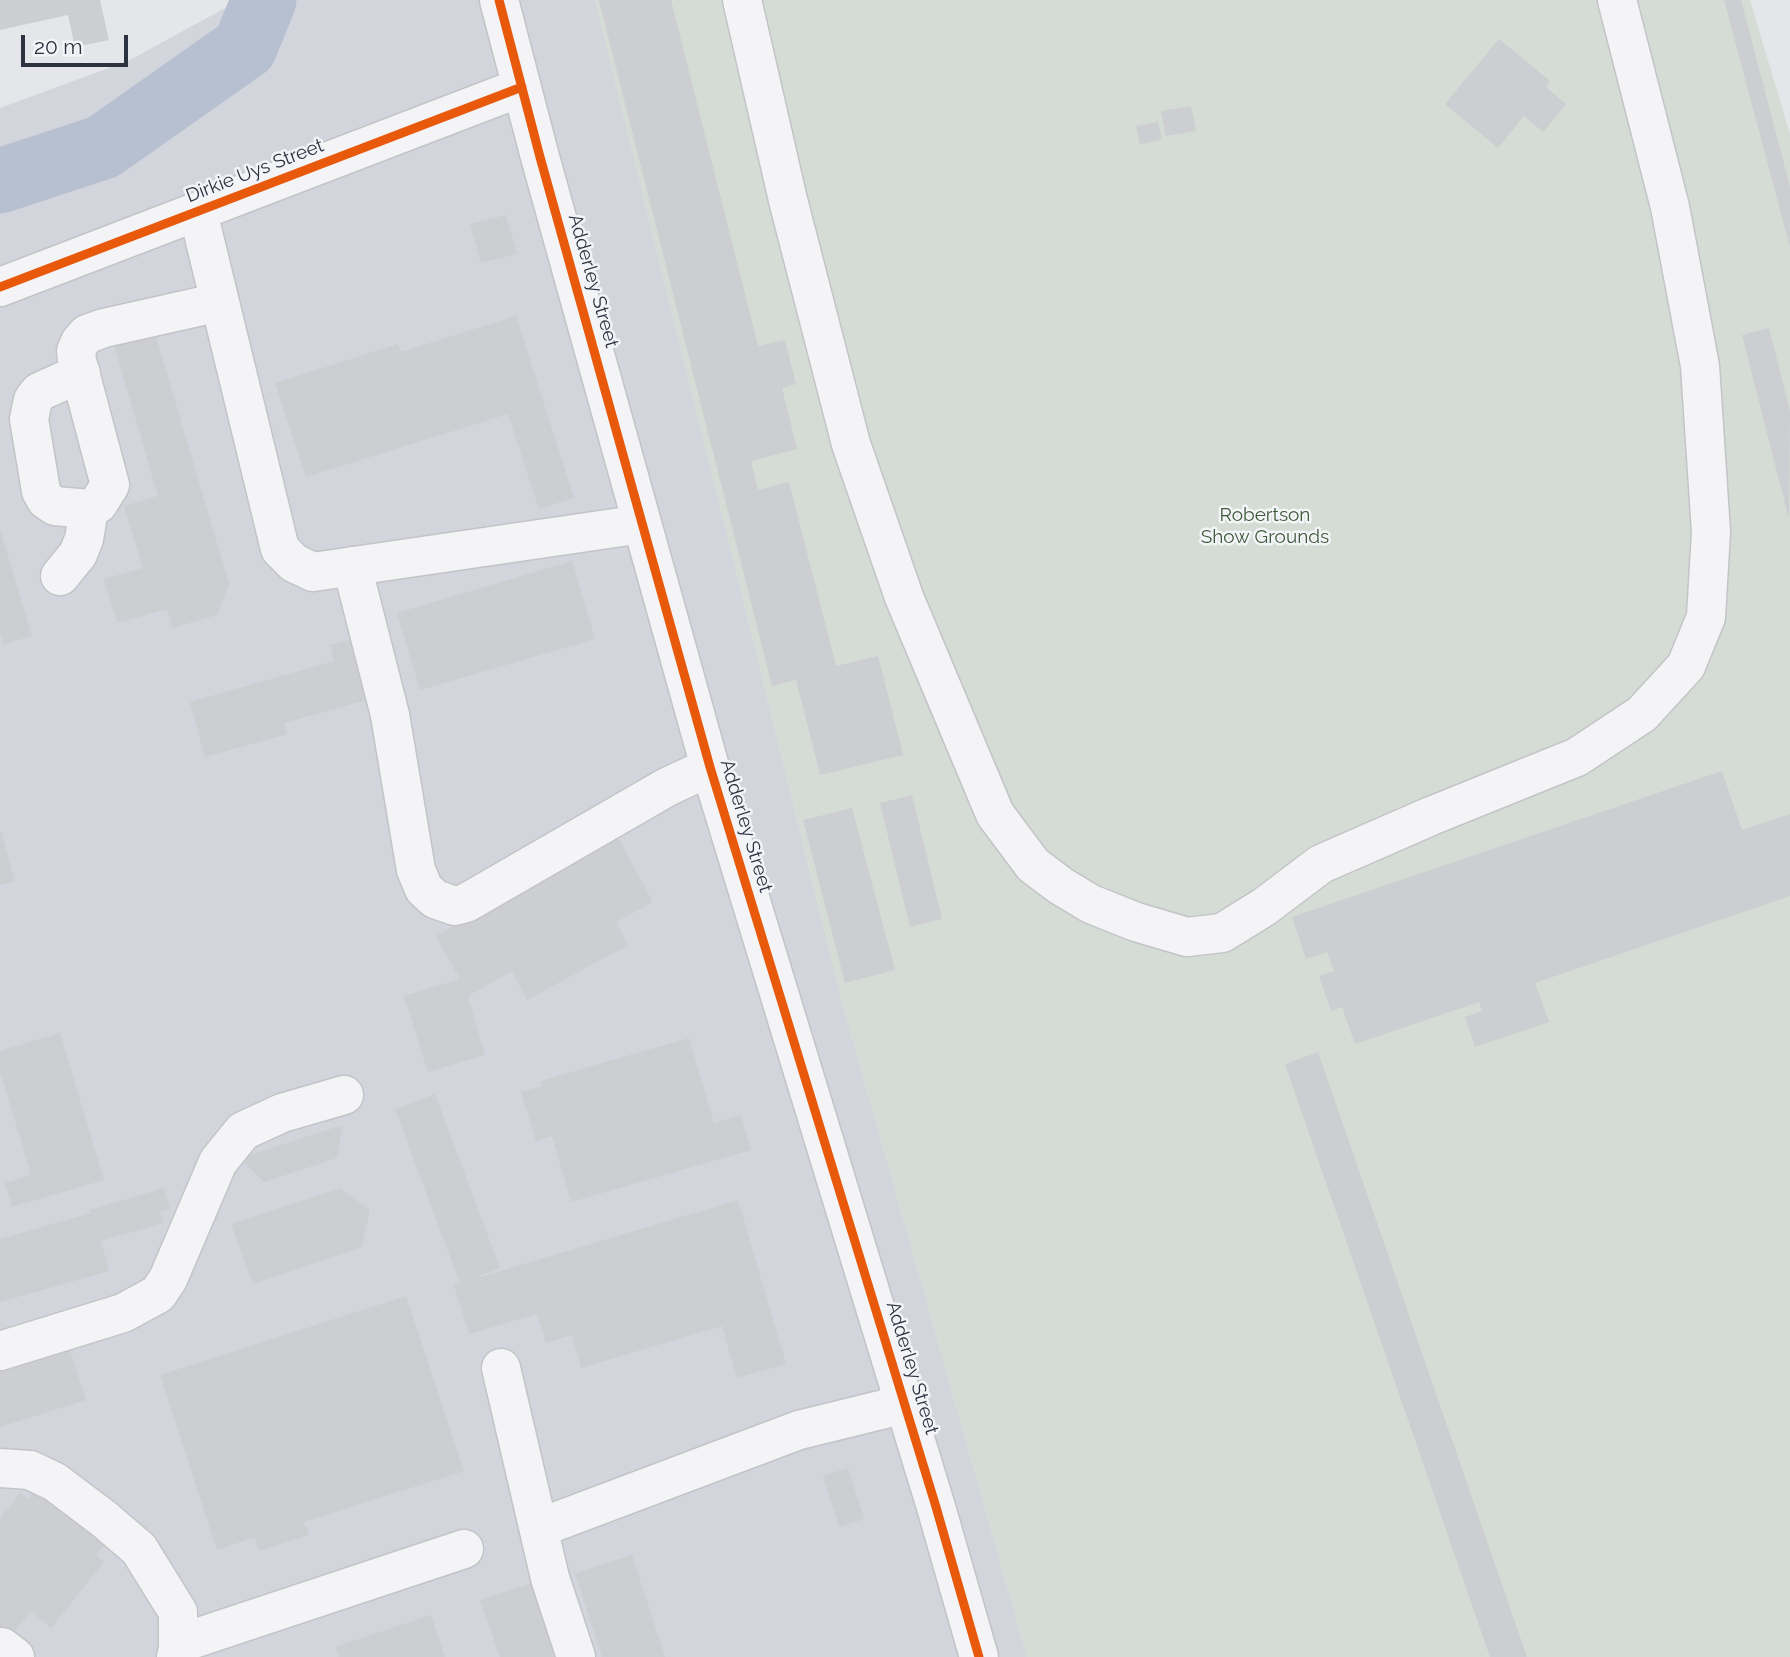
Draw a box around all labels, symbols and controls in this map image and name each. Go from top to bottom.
scale bar [24,21,131,65]
text: 20 m [34,34,82,59]
street label: Dirkie Uys Street [183,134,327,208]
street label: Adderley Street [563,212,623,350]
park label: Robertson Show Grounds [1201,504,1329,548]
street label: Adderley Street [715,757,777,895]
street label: Adderley Street [881,1299,943,1437]

